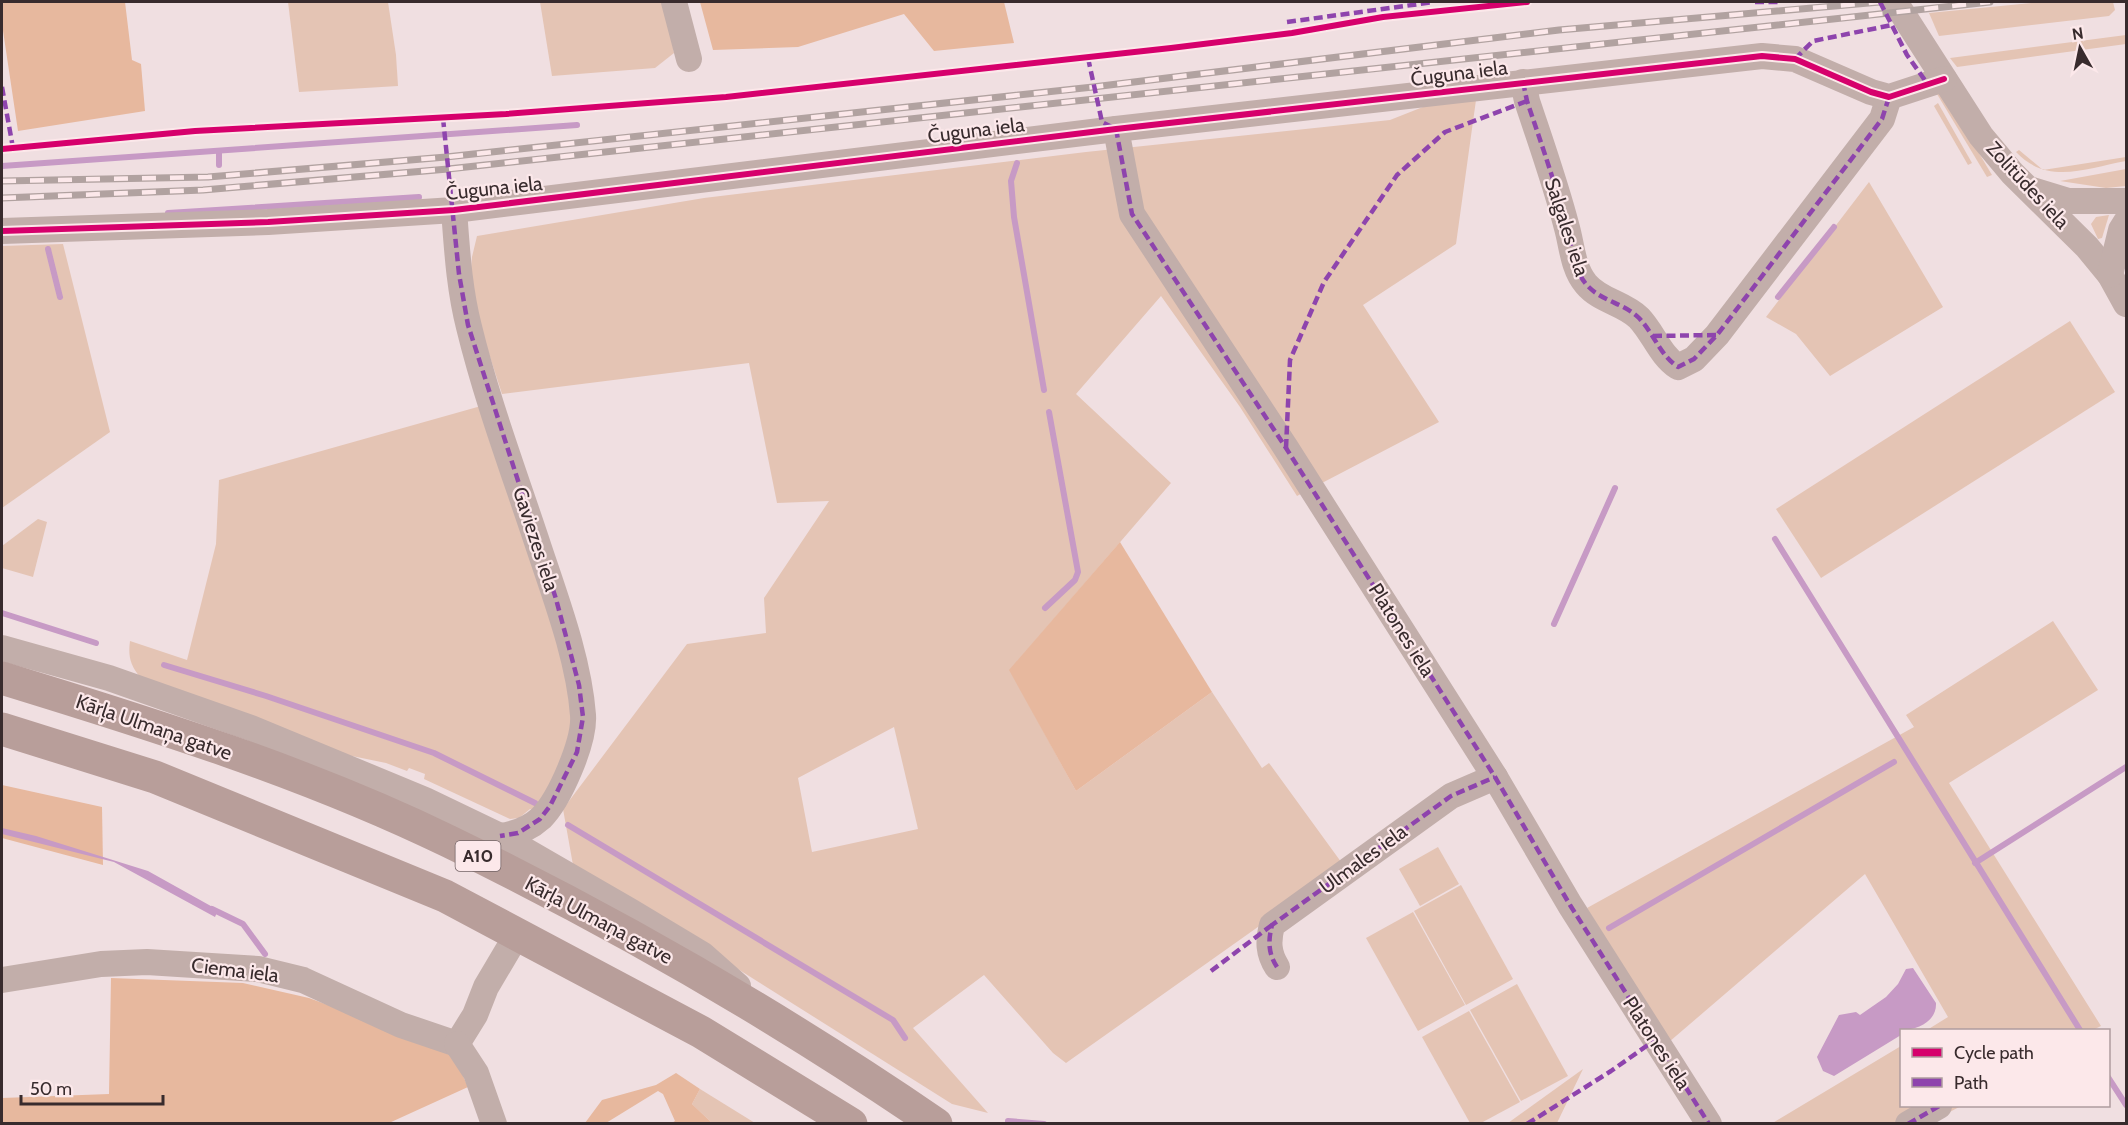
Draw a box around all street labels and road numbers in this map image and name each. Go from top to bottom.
street label: Čuguna iela [1409,55,1509,91]
street label: Čuguna iela [926,112,1026,148]
street label: Zolitūdes iela [1982,136,2075,234]
street label: Čuguna iela [444,171,544,205]
street label: Salgales iela [1540,175,1594,280]
street label: Gaviezes iela [508,484,564,594]
street label: Platones iela [1364,579,1441,682]
street label: Kārļa Ulmaņa gatve [72,689,235,766]
street label: Ulmales iela [1314,819,1412,899]
road number: A10 [456,841,500,871]
street label: Kārļa Ulmaņa gatve [521,871,677,970]
street label: Ciema iela [190,953,280,987]
street label: Platones iela [1618,992,1696,1094]

